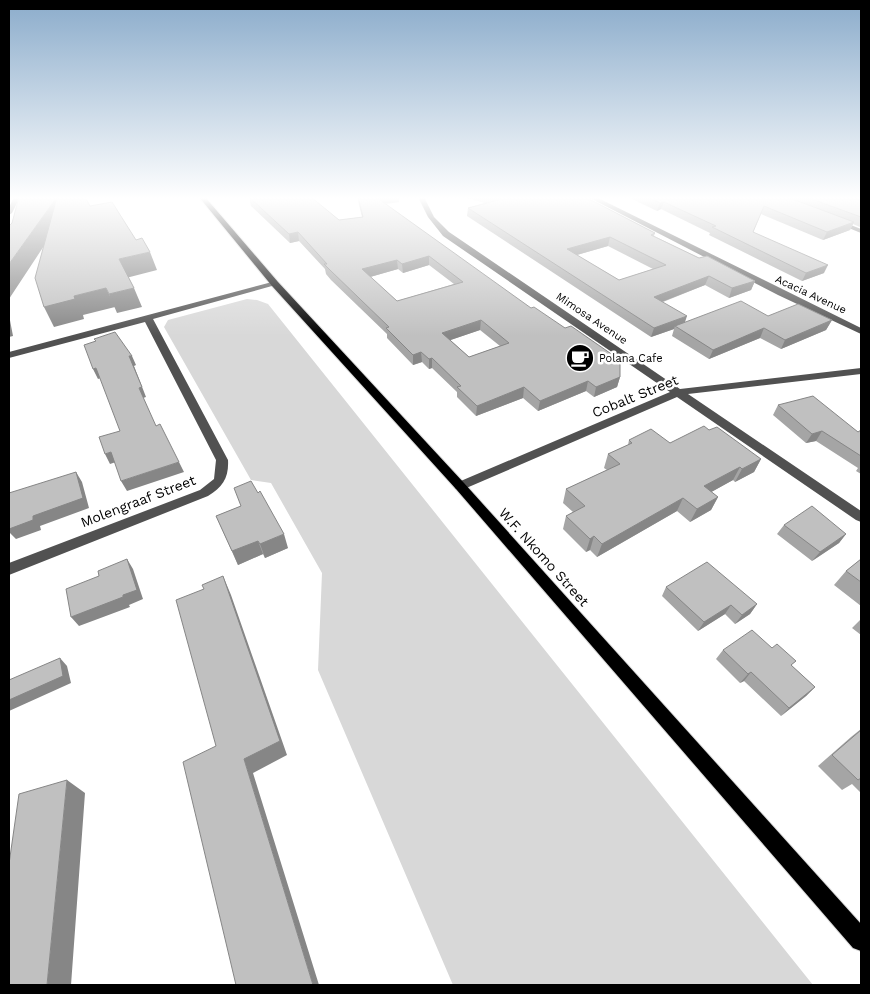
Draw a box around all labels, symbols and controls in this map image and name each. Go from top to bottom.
street label: Acacia Avenue [773,272,848,317]
street label: Mimosa Avenue [554,290,630,347]
cafe icon: Polana Cafe [565,343,595,373]
place label: Polana Cafe [599,352,663,365]
street label: Cobalt Street [590,371,681,421]
street label: Molengraaf Street [78,472,198,530]
street label: W.F. Nkomo Street [496,505,592,609]

